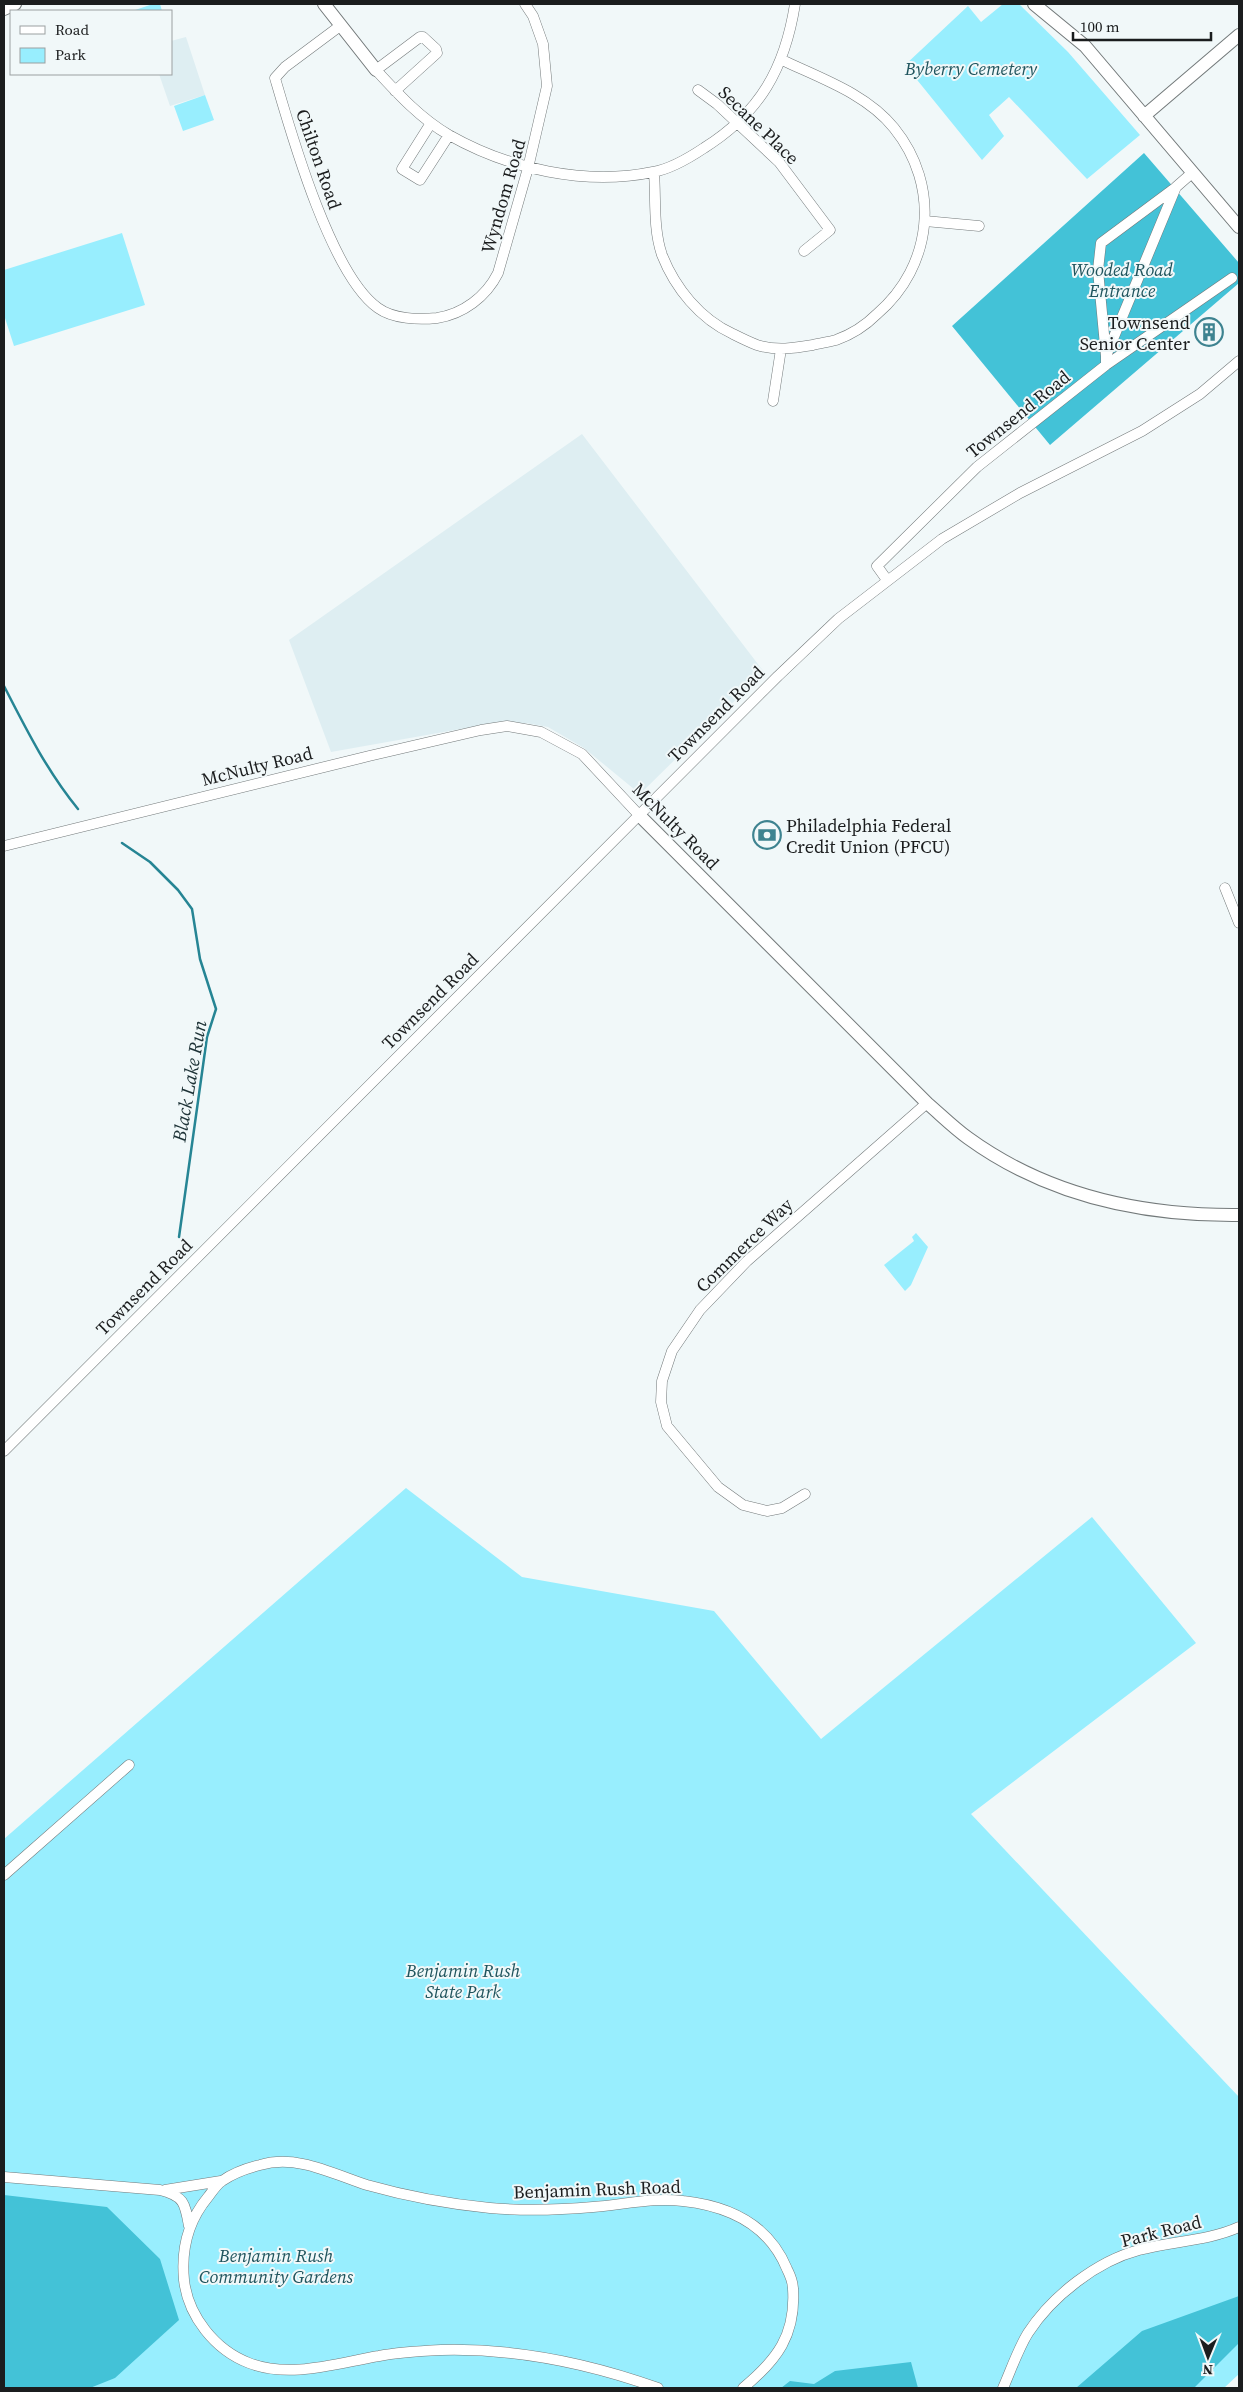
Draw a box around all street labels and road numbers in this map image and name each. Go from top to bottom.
street label: Secane Place [713,80,805,170]
street label: Chilton Road [290,106,348,212]
street label: Wyndom Road [475,136,531,256]
street label: Townsend Road [961,364,1075,464]
street label: Townsend Road [662,660,770,768]
street label: McNulty Road [199,740,315,792]
street label: McNulty Road [627,777,725,875]
street label: Townsend Road [376,947,484,1055]
street label: Commerce Way [690,1192,799,1298]
street label: Townsend Road [90,1233,198,1341]
street label: Benjamin Rush Road [513,2174,681,2204]
street label: Park Road [1118,2209,1204,2253]

